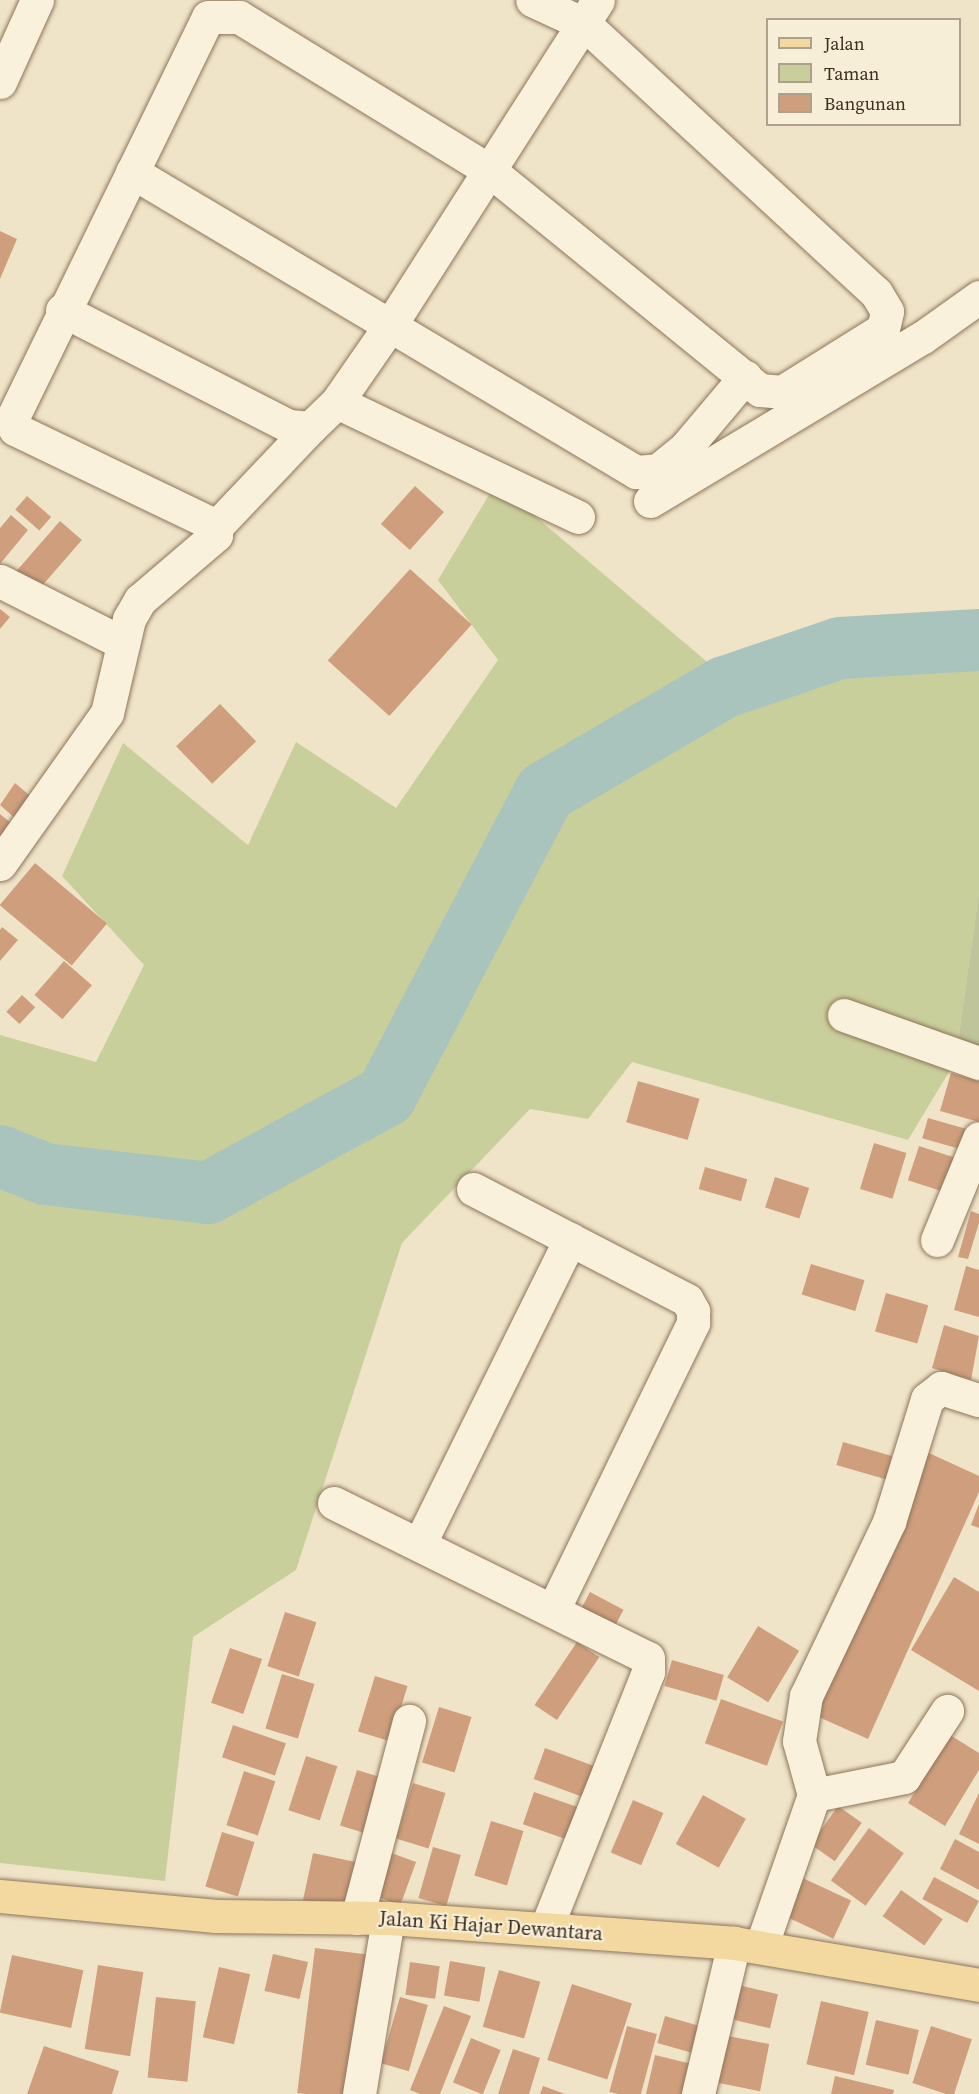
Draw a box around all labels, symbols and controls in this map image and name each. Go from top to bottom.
legend [766,18,961,126]
text: Jalan [824,31,865,56]
text: Taman [824,61,879,86]
text: Bangunan [824,91,906,116]
street label: Jalan Ki Hajar Dewantara [378,1906,604,1946]

